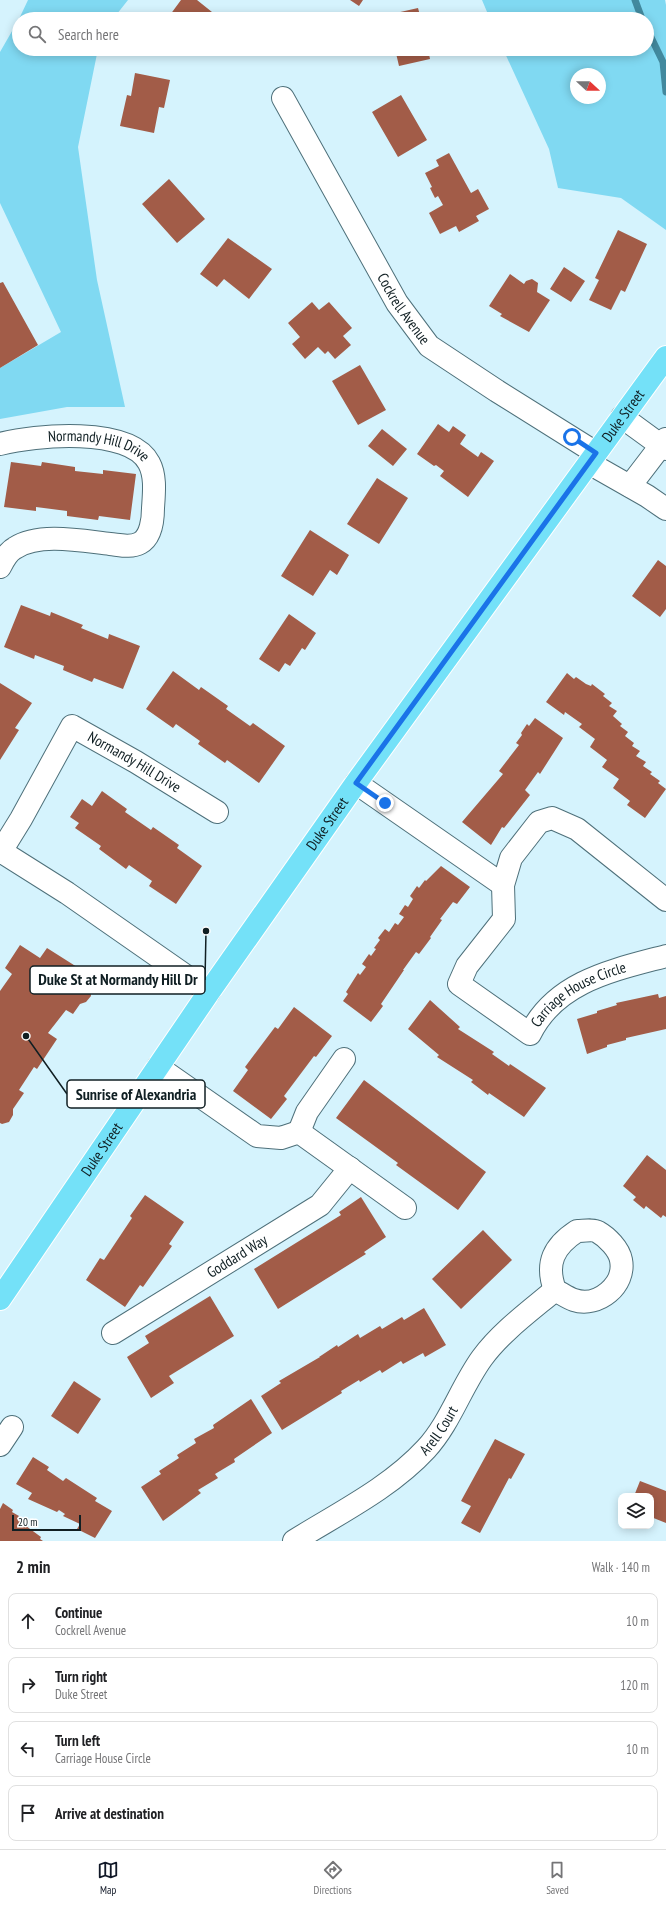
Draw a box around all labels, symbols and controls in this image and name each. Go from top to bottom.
search box [12,12,654,56]
icon: search [26,23,48,45]
text: Search here [58,25,119,44]
north arrow [570,68,606,104]
street label: Cockrell Avenue [373,270,435,348]
street label: Duke Street [597,385,648,446]
street label: Normandy Hill Drive [47,426,154,465]
route start [563,428,581,446]
street label: Normandy Hill Drive [85,727,185,796]
street label: Duke Street [302,793,352,854]
route end [376,794,394,812]
street label: Carriage House Circle [526,957,628,1030]
callout: Duke St at Normandy Hill Dr [30,966,205,994]
text: Duke St at Normandy Hill Dr [38,969,198,989]
callout: Sunrise of Alexandria [67,1080,205,1108]
text: Sunrise of Alexandria [76,1084,197,1104]
street label: Duke Street [77,1119,126,1179]
street label: Goddard Way [203,1230,271,1282]
street label: Arell Court [415,1402,462,1459]
map controls [618,1493,654,1529]
button: layers [618,1493,654,1529]
scale bar [12,1513,81,1532]
text: 20 m [18,1515,37,1529]
text: 2 min [16,1556,50,1578]
text: Walk · 140 m [592,1559,650,1576]
text: Continue [55,1603,102,1622]
icon: ahead [17,1610,39,1632]
text: 10 m [626,1613,649,1630]
text: Cockrell Avenue [55,1622,126,1639]
text: Turn right [55,1667,107,1686]
icon: right [17,1674,39,1696]
text: 120 m [620,1677,649,1694]
text: Duke Street [55,1686,107,1703]
text: Turn left [55,1731,100,1750]
icon: left [17,1738,39,1760]
text: 10 m [626,1741,649,1758]
text: Carriage House Circle [55,1750,151,1767]
icon: arrive [17,1802,39,1824]
text: Arrive at destination [55,1804,164,1823]
tab: Map [97,1859,119,1897]
tab: Directions [314,1859,352,1897]
tab: Saved [546,1859,569,1897]

